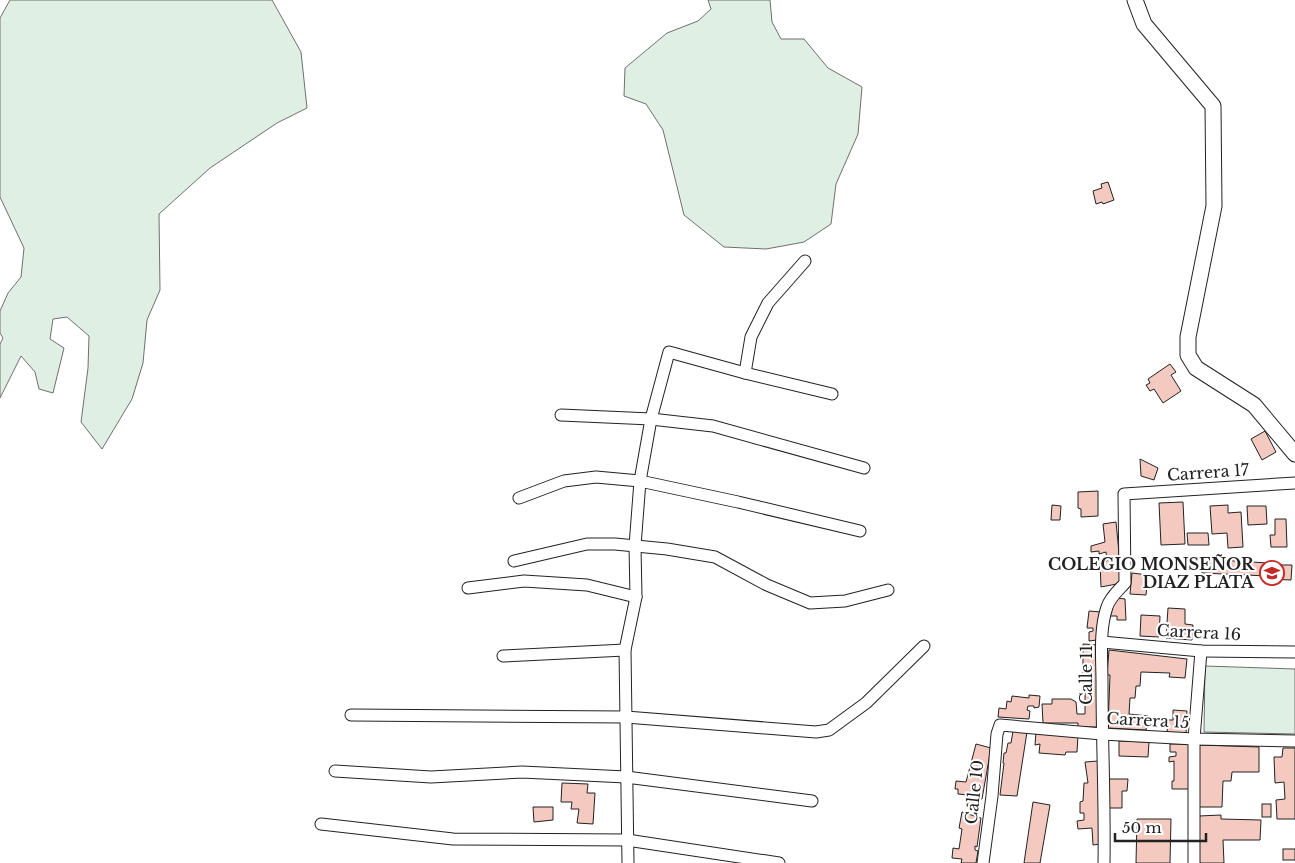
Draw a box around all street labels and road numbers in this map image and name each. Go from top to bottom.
street label: Carrera 17 [1166,459,1251,485]
street label: Carrera 16 [1156,620,1242,644]
street label: Calle 11 [1076,645,1096,705]
street label: Carrera 15 [1106,708,1190,732]
street label: Calle 10 [961,759,987,825]

